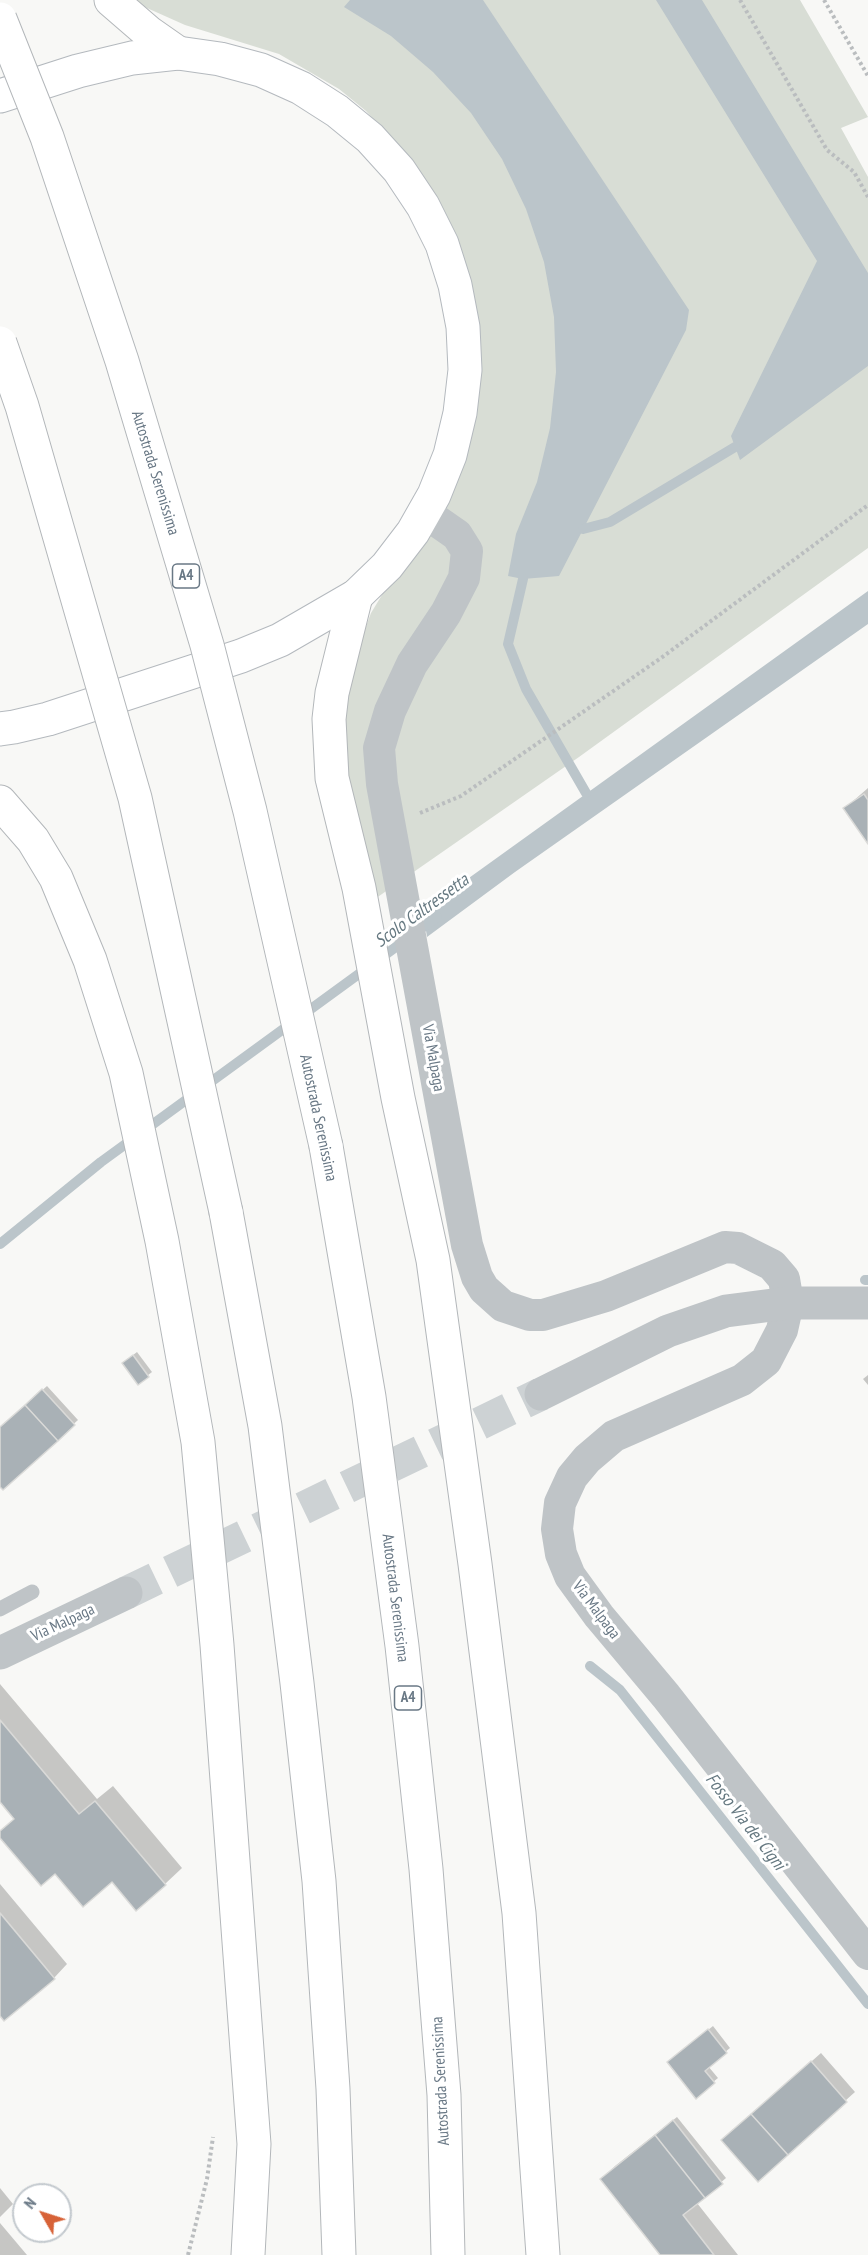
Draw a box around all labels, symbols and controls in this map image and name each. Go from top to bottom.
street label: Autostrada Serenissima [127,408,183,538]
road number: A4 [172,564,200,588]
water label: Scolo Caltressetta [371,870,473,952]
street label: Via Malpaga [418,1023,448,1093]
street label: Autostrada Serenissima [295,1053,341,1183]
street label: Autostrada Serenissima [378,1533,412,1663]
street label: Via Malpaga [568,1577,624,1643]
street label: Via Malpaga [28,1600,98,1646]
road number: A4 [394,1686,422,1710]
water label: Fosso Via dei Cigni [701,1769,789,1875]
street label: Autostrada Serenissima [428,2016,454,2146]
north arrow [12,2183,72,2243]
text: N [19,2193,40,2213]

